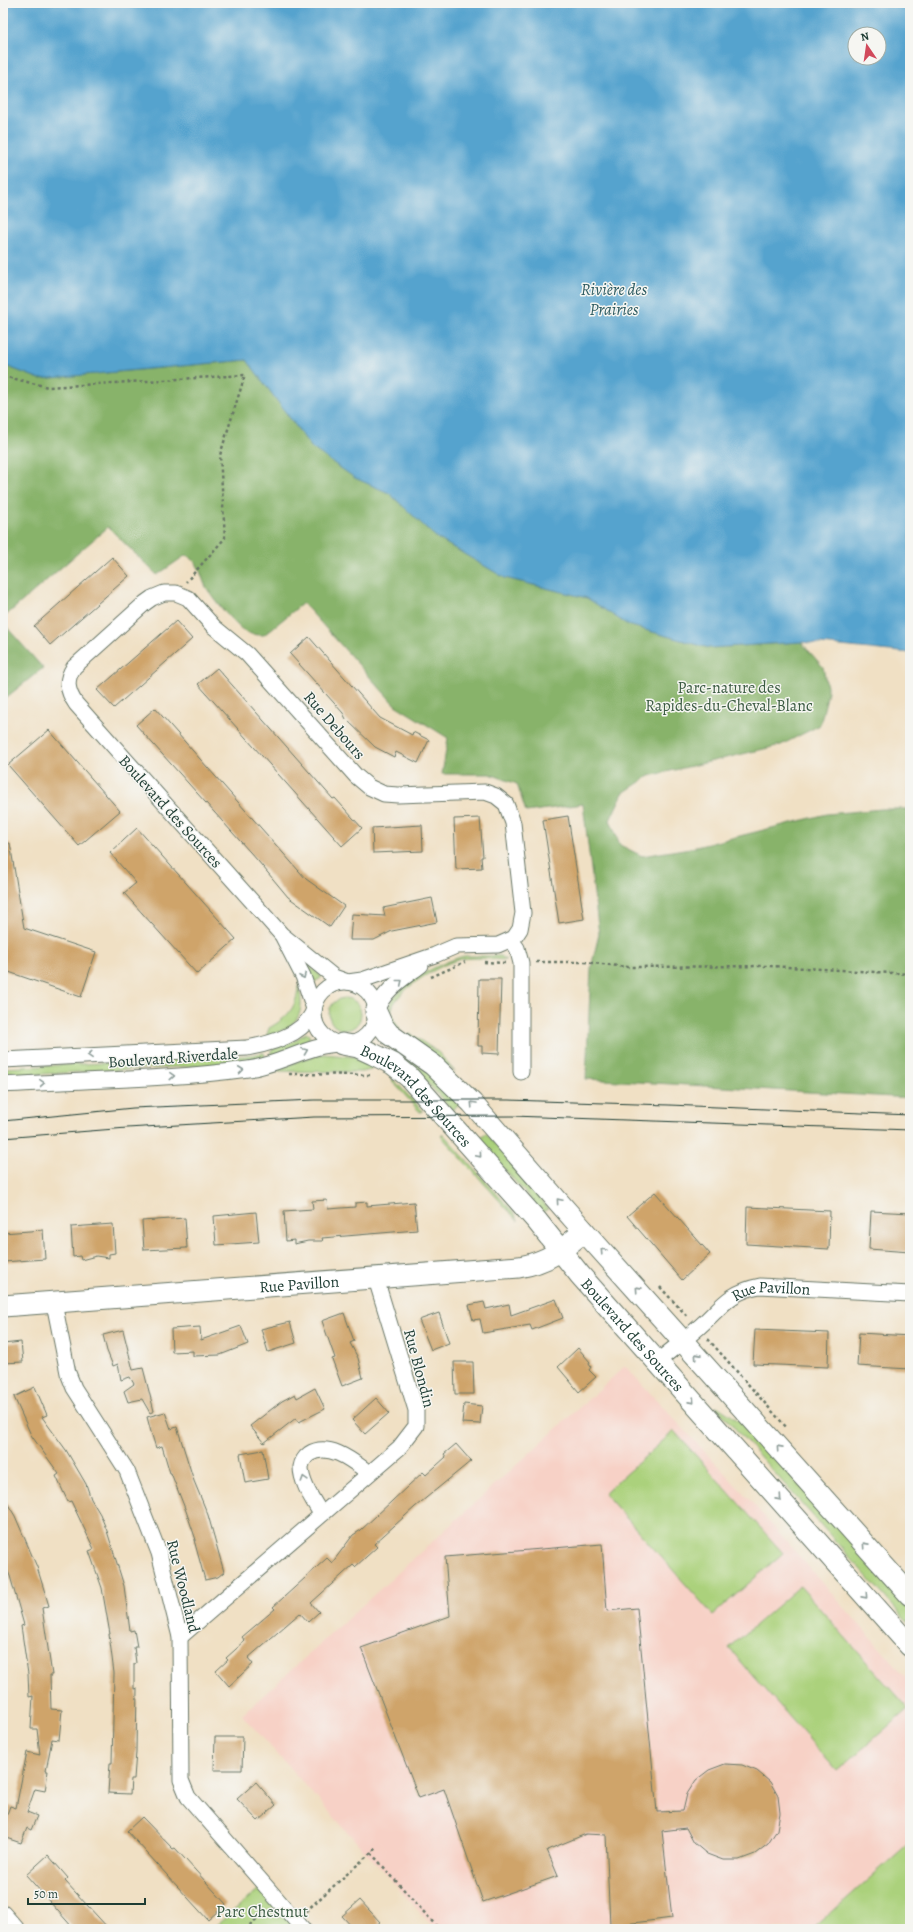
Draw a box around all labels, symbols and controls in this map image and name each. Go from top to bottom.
north arrow [847,26,887,66]
text: N [859,29,870,45]
water label: Rivière des Prairies [581,278,647,321]
park label: Parc-nature des Rapides-du-Cheval-Blanc [645,677,813,717]
street label: Rue Debours [298,687,370,765]
street label: Boulevard des Sources [113,750,227,873]
one-way arrow [298,972,306,980]
one-way arrow [395,979,402,986]
street label: Boulevard des Sources [357,1040,476,1152]
street label: Boulevard Riverdale [107,1042,239,1074]
one-way arrow [301,1047,308,1055]
one-way arrow [87,1050,93,1059]
one-way arrow [238,1066,244,1075]
one-way arrow [169,1072,175,1080]
one-way arrow [39,1079,45,1087]
one-way arrow [471,1101,478,1109]
one-way arrow [475,1150,482,1157]
one-way arrow [557,1199,564,1206]
one-way arrow [600,1248,608,1256]
street label: Rue Pavillon [258,1271,340,1299]
street label: Boulevard des Sources [576,1273,689,1397]
street label: Rue Pavillon [727,1276,811,1307]
one-way arrow [635,1286,642,1294]
street label: Rue Blondin [398,1327,440,1410]
one-way arrow [695,1353,702,1361]
one-way arrow [688,1396,695,1404]
one-way arrow [777,1445,784,1452]
one-way arrow [300,1476,309,1483]
one-way arrow [774,1494,781,1501]
street label: Rue Woodland [161,1537,205,1636]
one-way arrow [863,1542,870,1550]
one-way arrow [860,1591,867,1598]
scale bar [28,1880,145,1906]
text: 50 m [34,1886,58,1902]
park label: Parc Chestnut [216,1901,308,1923]

